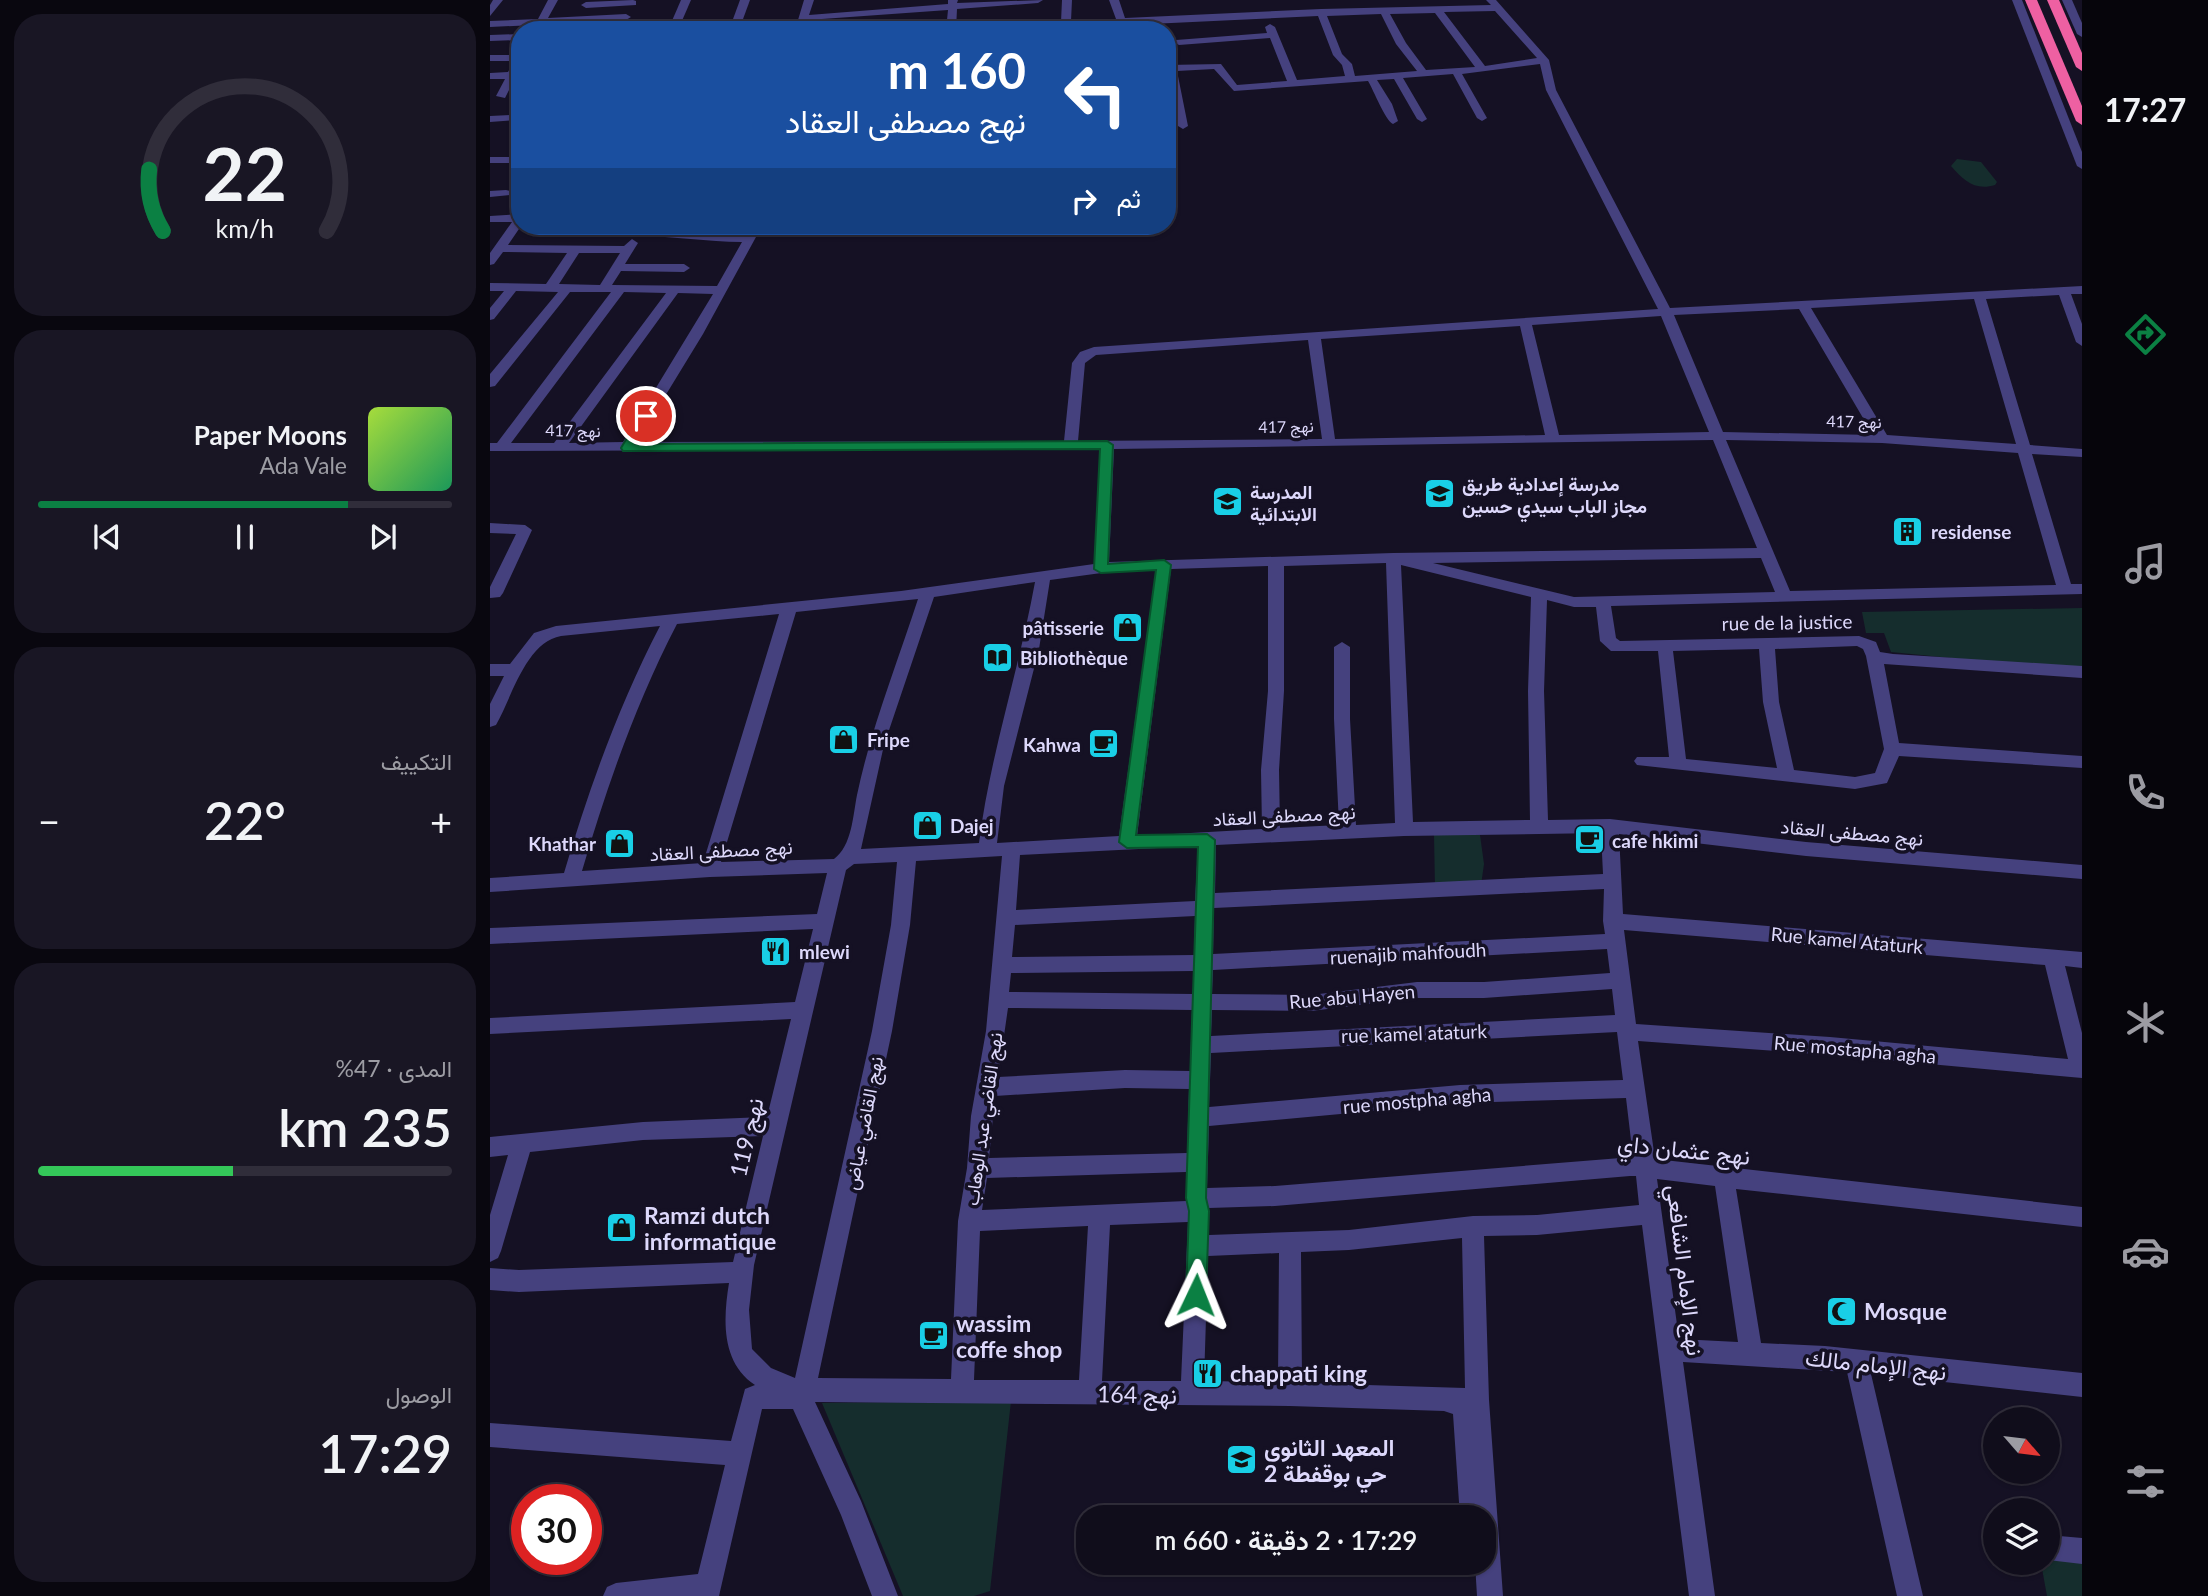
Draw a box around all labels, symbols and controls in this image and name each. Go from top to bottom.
text: 160 m [888,41,1026,99]
icon: left [1050,49,1141,140]
text: 17:27 [2104,90,2186,129]
text: نهج مصطفى العقاد [785,101,1026,140]
text: 22 [203,130,287,218]
icon: right [1065,182,1103,220]
text: ثم [1117,182,1141,214]
text: km/h [216,213,274,243]
icon: directions [2121,310,2170,359]
pin [616,386,676,446]
icon: arrive [627,397,665,435]
street label: نهج 417 [1826,411,1882,434]
street label: نهج 417 [1258,416,1314,439]
text: Paper Moons [194,419,347,451]
street label: نهج 417 [545,420,601,443]
text: Ada Vale [259,451,347,479]
place label: مدرسة إعدادية طريق مجاز الباب سيدي حسين [1462,472,1647,523]
school or university icon: مدرسة إعدادية طريق مجاز الباب سيدي حسين [1422,477,1456,511]
place label: المدرسة الابتدائية [1250,480,1317,526]
school or university icon: المدرسة الابتدائية [1210,485,1244,519]
building icon: residense [1891,514,1925,548]
icon: previous [88,518,126,556]
icon: pause [226,518,264,556]
icon: next [364,518,402,556]
place label: residense [1931,520,2011,543]
icon: music [2121,539,2170,588]
street label: rue de la justice [1721,609,1853,635]
shop icon: pâtisserie [1110,610,1144,644]
place label: pâtisserie [1023,616,1104,639]
library icon: Bibliothèque [980,640,1014,674]
place label: Bibliothèque [1020,646,1128,669]
shop icon: Fripe [827,722,861,756]
cafe icon: Kahwa [1087,727,1121,761]
place label: Fripe [867,728,910,751]
place label: Kahwa [1023,733,1081,756]
text: التكييف [381,747,452,775]
icon: phone [2121,768,2170,817]
text: 22° [204,789,286,851]
text: − [38,798,60,844]
text: + [430,798,452,844]
street label: نهج مصطفى العقاد [1212,800,1356,833]
shop icon: Dajej [910,808,944,842]
place label: Dajej [950,814,994,837]
street label: نهج مصطفى العقاد [1779,814,1924,853]
cafe icon: cafe hkimi [1572,823,1606,857]
shop icon: Khathar [602,826,636,860]
place label: cafe hkimi [1612,829,1698,852]
place label: Khathar [528,832,597,855]
street label: نهج مصطفى العقاد [649,835,793,868]
street label: Rue kamel Ataturk [1770,922,1924,958]
restaurant icon: mlewi [759,934,793,968]
street label: ruenajib mahfoudh [1329,937,1487,969]
place label: mlewi [799,940,850,963]
street label: Rue abu Hayen [1288,979,1416,1013]
icon: climate [2121,998,2170,1047]
street label: rue kamel ataturk [1341,1019,1488,1047]
street label: Rue mostapha agha [1773,1030,1937,1068]
street label: نهج القاضي عبد الوهاب [959,1031,1012,1208]
text: المدى · 47% [336,1054,452,1082]
street label: نهج القاضي عياض [839,1054,892,1193]
street label: rue mostpha agha [1342,1082,1492,1118]
street label: نهج 119 [723,1095,772,1180]
text: 235 km [278,1096,452,1158]
street label: نهج عثمان داي [1616,1128,1752,1176]
street label: نهج الإمام الشافعي [1656,1183,1710,1358]
place label: Ramzi dutch informatique [644,1201,776,1255]
shop icon: Ramzi dutch informatique [604,1211,638,1245]
icon: car [2121,1227,2170,1276]
position arrow [1159,1258,1233,1332]
mosque icon: Mosque [1824,1294,1858,1328]
place label: Mosque [1864,1297,1947,1325]
place label: wassim coffe shop [956,1309,1062,1363]
cafe icon: wassim coffe shop [916,1319,950,1353]
street label: نهج الإمام مالك [1804,1343,1948,1388]
restaurant icon: chappati king [1190,1356,1224,1390]
place label: chappati king [1230,1359,1367,1387]
street label: نهج 164 [1097,1379,1177,1412]
text: الوصول [386,1380,452,1408]
north arrow [1983,1407,2060,1484]
map controls [1983,1407,2060,1575]
text: 17:29 [318,1422,452,1484]
place label: المعهد الثانوي حي بوقفطة 2 [1264,1433,1395,1494]
school or university icon: المعهد الثانوي حي بوقفطة 2 [1224,1443,1258,1477]
icon: filters [2121,1457,2170,1506]
speed limit sign: 30 [511,1484,602,1575]
button: layers [1983,1498,2060,1575]
text: 17:29 · 2 دقيقة · 660 m [1155,1524,1417,1556]

